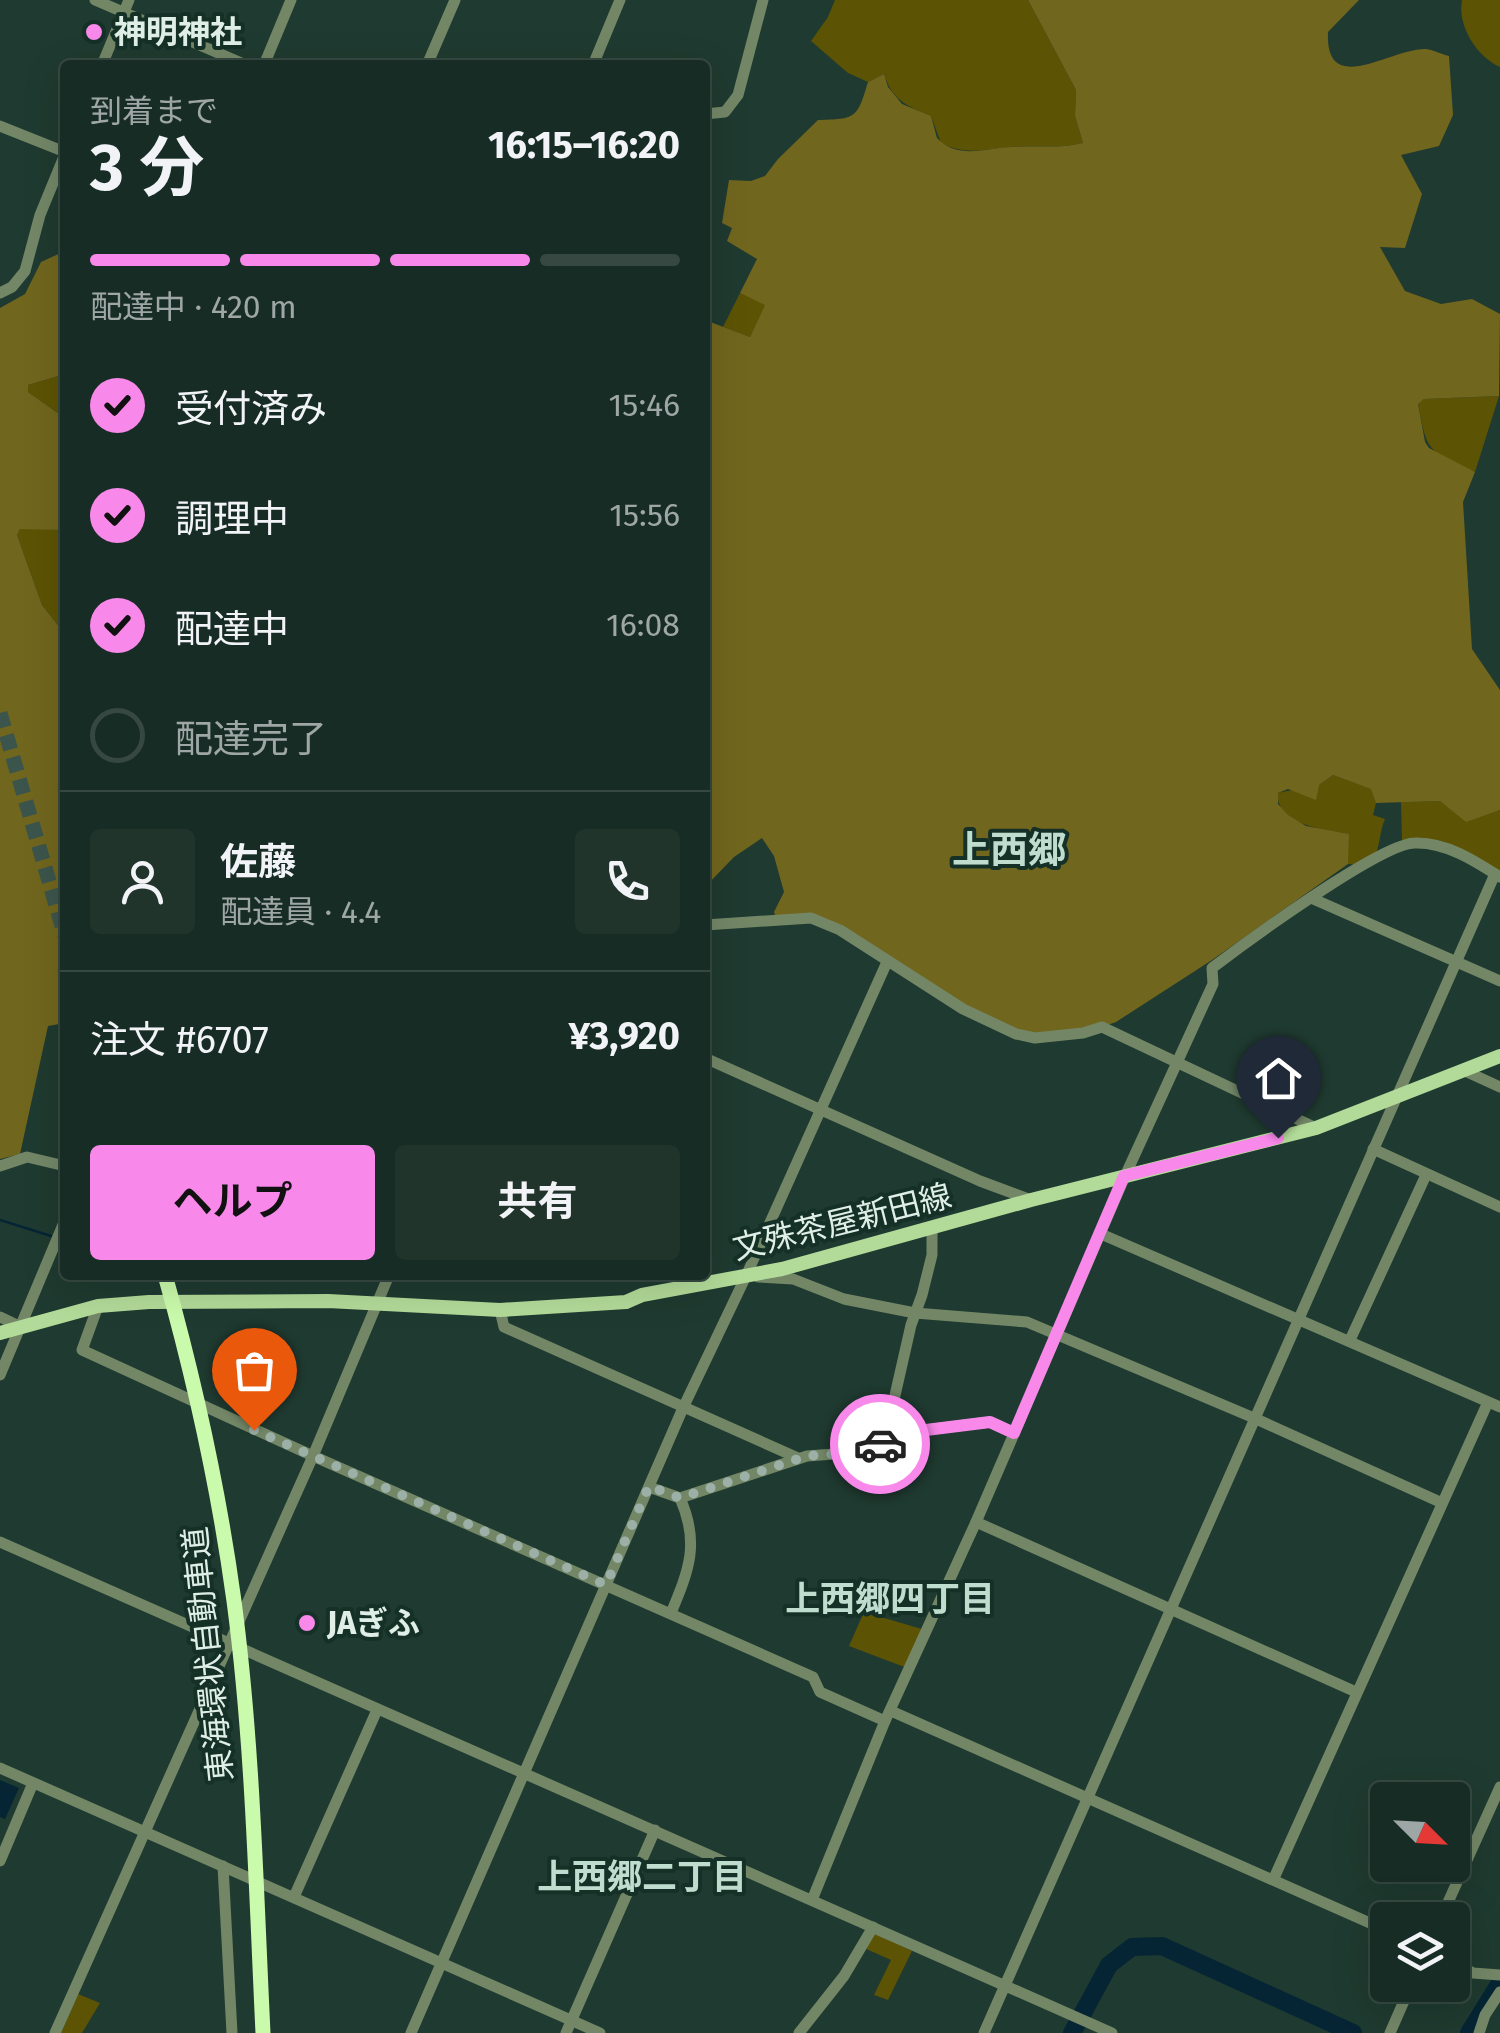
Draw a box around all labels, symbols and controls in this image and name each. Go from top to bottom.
place label: 神明神社 [114,13,242,51]
marker: 神明神社 [83,21,105,43]
text: 到着まで [90,92,218,130]
text: 16:15–16:20 [488,122,680,168]
text: 3 分 [90,129,204,207]
text: 配達中 · 420 m [90,288,297,326]
icon: check [90,378,145,433]
text: 受付済み [175,386,327,432]
text: 15:46 [609,386,680,424]
icon: check [90,488,145,543]
text: 調理中 [175,496,289,542]
text: 15:56 [609,496,680,534]
icon: check [90,598,145,653]
text: 配達中 [175,606,289,652]
text: 16:08 [606,606,680,644]
text: 配達完了 [175,716,327,762]
district label: 上西郷 [952,827,1066,873]
button: person [90,829,195,934]
button: phone [575,829,680,934]
text: 佐藤 [220,839,296,885]
text: 配達員 · 4.4 [220,893,381,931]
text: ¥3,920 [569,1013,680,1059]
text: 注文 #6707 [90,1017,269,1063]
pin [1236,1036,1321,1139]
icon: home [1251,1051,1306,1106]
button: ヘルプ [90,1145,375,1260]
button: 共有 [395,1145,680,1260]
street label: 文殊茶屋新田線 [729,1176,955,1268]
pin [212,1328,297,1431]
icon: bag [227,1343,282,1398]
courier [830,1394,930,1494]
icon: car [853,1417,908,1472]
street label: 東海環状自動車道 [176,1525,240,1783]
district label: 上西郷四丁目 [785,1578,995,1620]
place label: JAぎふ [326,1604,420,1642]
marker: JAぎふ [296,1612,318,1634]
north arrow [1370,1782,1470,1882]
map controls [1370,1782,1470,2002]
district label: 上西郷二丁目 [537,1856,747,1898]
button: layers [1370,1902,1470,2002]

